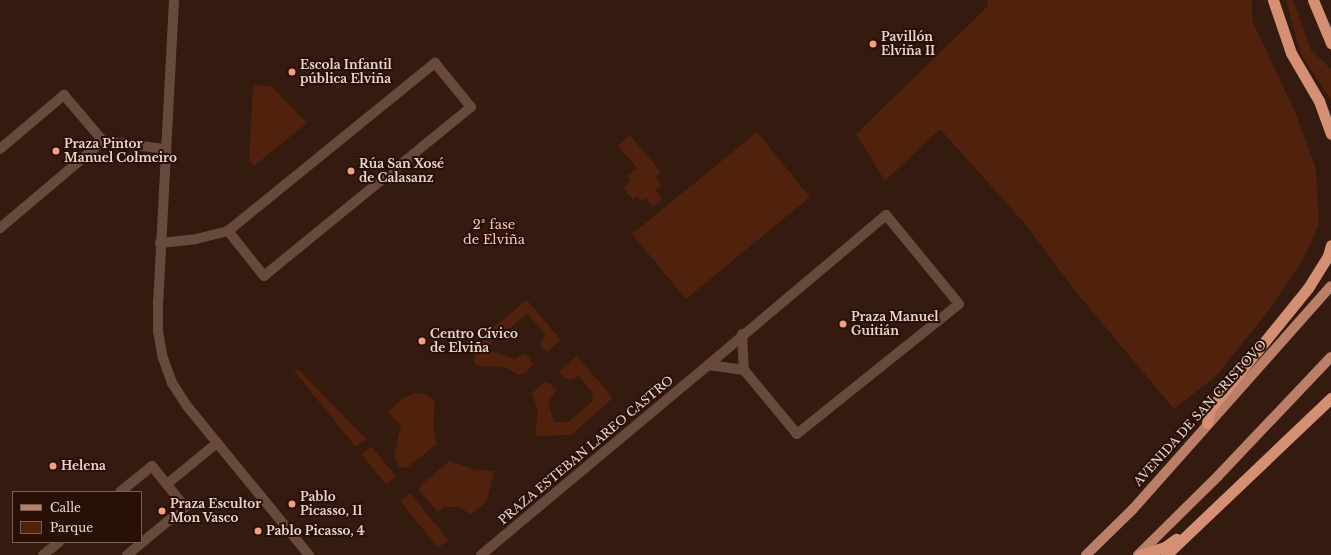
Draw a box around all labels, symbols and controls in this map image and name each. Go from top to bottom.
place label: Pavillón Elviña II [881,30,935,58]
marker: Pavillón Elviña II [868,39,878,49]
place label: Escola Infantil pública Elviña [300,58,392,86]
marker: Escola Infantil pública Elviña [287,67,297,77]
place label: Praza Pintor Manuel Colmeiro [64,137,177,165]
marker: Praza Pintor Manuel Colmeiro [51,146,61,156]
place label: Rúa San Xosé de Calasanz [359,157,444,185]
marker: Rúa San Xosé de Calasanz [346,166,356,176]
district label: 2ª fase de Elviña [458,218,530,249]
place label: Praza Manuel Guitián [851,310,939,338]
marker: Praza Manuel Guitián [838,319,848,329]
place label: Centro Cívico de Elviña [430,327,518,355]
marker: Centro Cívico de Elviña [417,336,427,346]
street label: AVENIDA DE SAN CRISTOVO [1131,337,1269,489]
street label: PRAZA ESTEBAN LAREO CASTRO [496,373,676,527]
place label: Helena [61,459,106,473]
marker: Helena [48,461,58,471]
place label: Pablo Picasso, 11 [300,490,362,518]
legend [12,491,142,543]
place label: Praza Escultor Mon Vasco [170,497,261,525]
marker: Pablo Picasso, 11 [287,499,297,509]
text: Calle [50,500,81,515]
marker: Praza Escultor Mon Vasco [157,506,167,516]
text: Parque [50,520,93,535]
place label: Pablo Picasso, 4 [266,524,365,538]
marker: Pablo Picasso, 4 [253,526,263,536]

